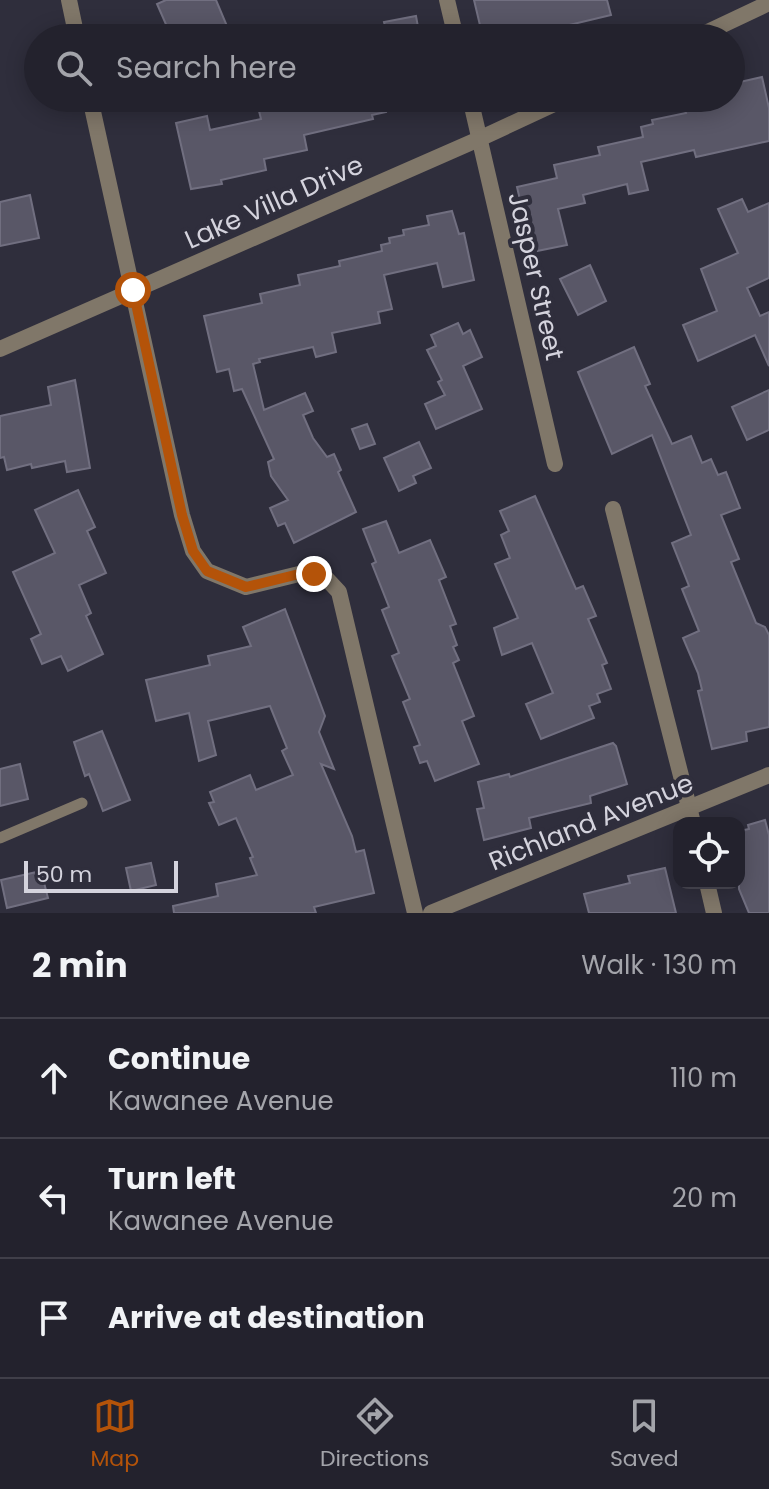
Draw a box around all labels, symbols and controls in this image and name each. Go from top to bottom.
search box [24,24,745,112]
icon: search [52,46,96,90]
text: Search here [116,46,297,89]
street label: Lake Villa Drive [179,147,369,257]
street label: Jasper Street [499,188,573,364]
route start [115,272,151,308]
route end [296,556,332,592]
street label: Richland Avenue [483,765,699,879]
map controls [673,817,745,889]
button: locate [673,817,745,889]
scale bar [24,857,178,893]
text: 50 m [36,859,92,890]
text: 2 min [32,941,128,989]
text: Walk · 130 m [581,947,737,983]
text: Continue [108,1037,250,1080]
icon: ahead [32,1056,76,1100]
text: 110 m [670,1060,737,1096]
text: Kawanee Avenue [108,1083,334,1119]
text: Turn left [108,1157,236,1200]
icon: left [32,1176,76,1220]
text: 20 m [672,1180,737,1216]
text: Kawanee Avenue [108,1203,334,1239]
icon: arrive [32,1296,76,1340]
text: Arrive at destination [108,1296,425,1339]
tab: Map [90,1394,139,1475]
tab: Directions [320,1394,429,1475]
tab: Saved [610,1394,679,1475]

